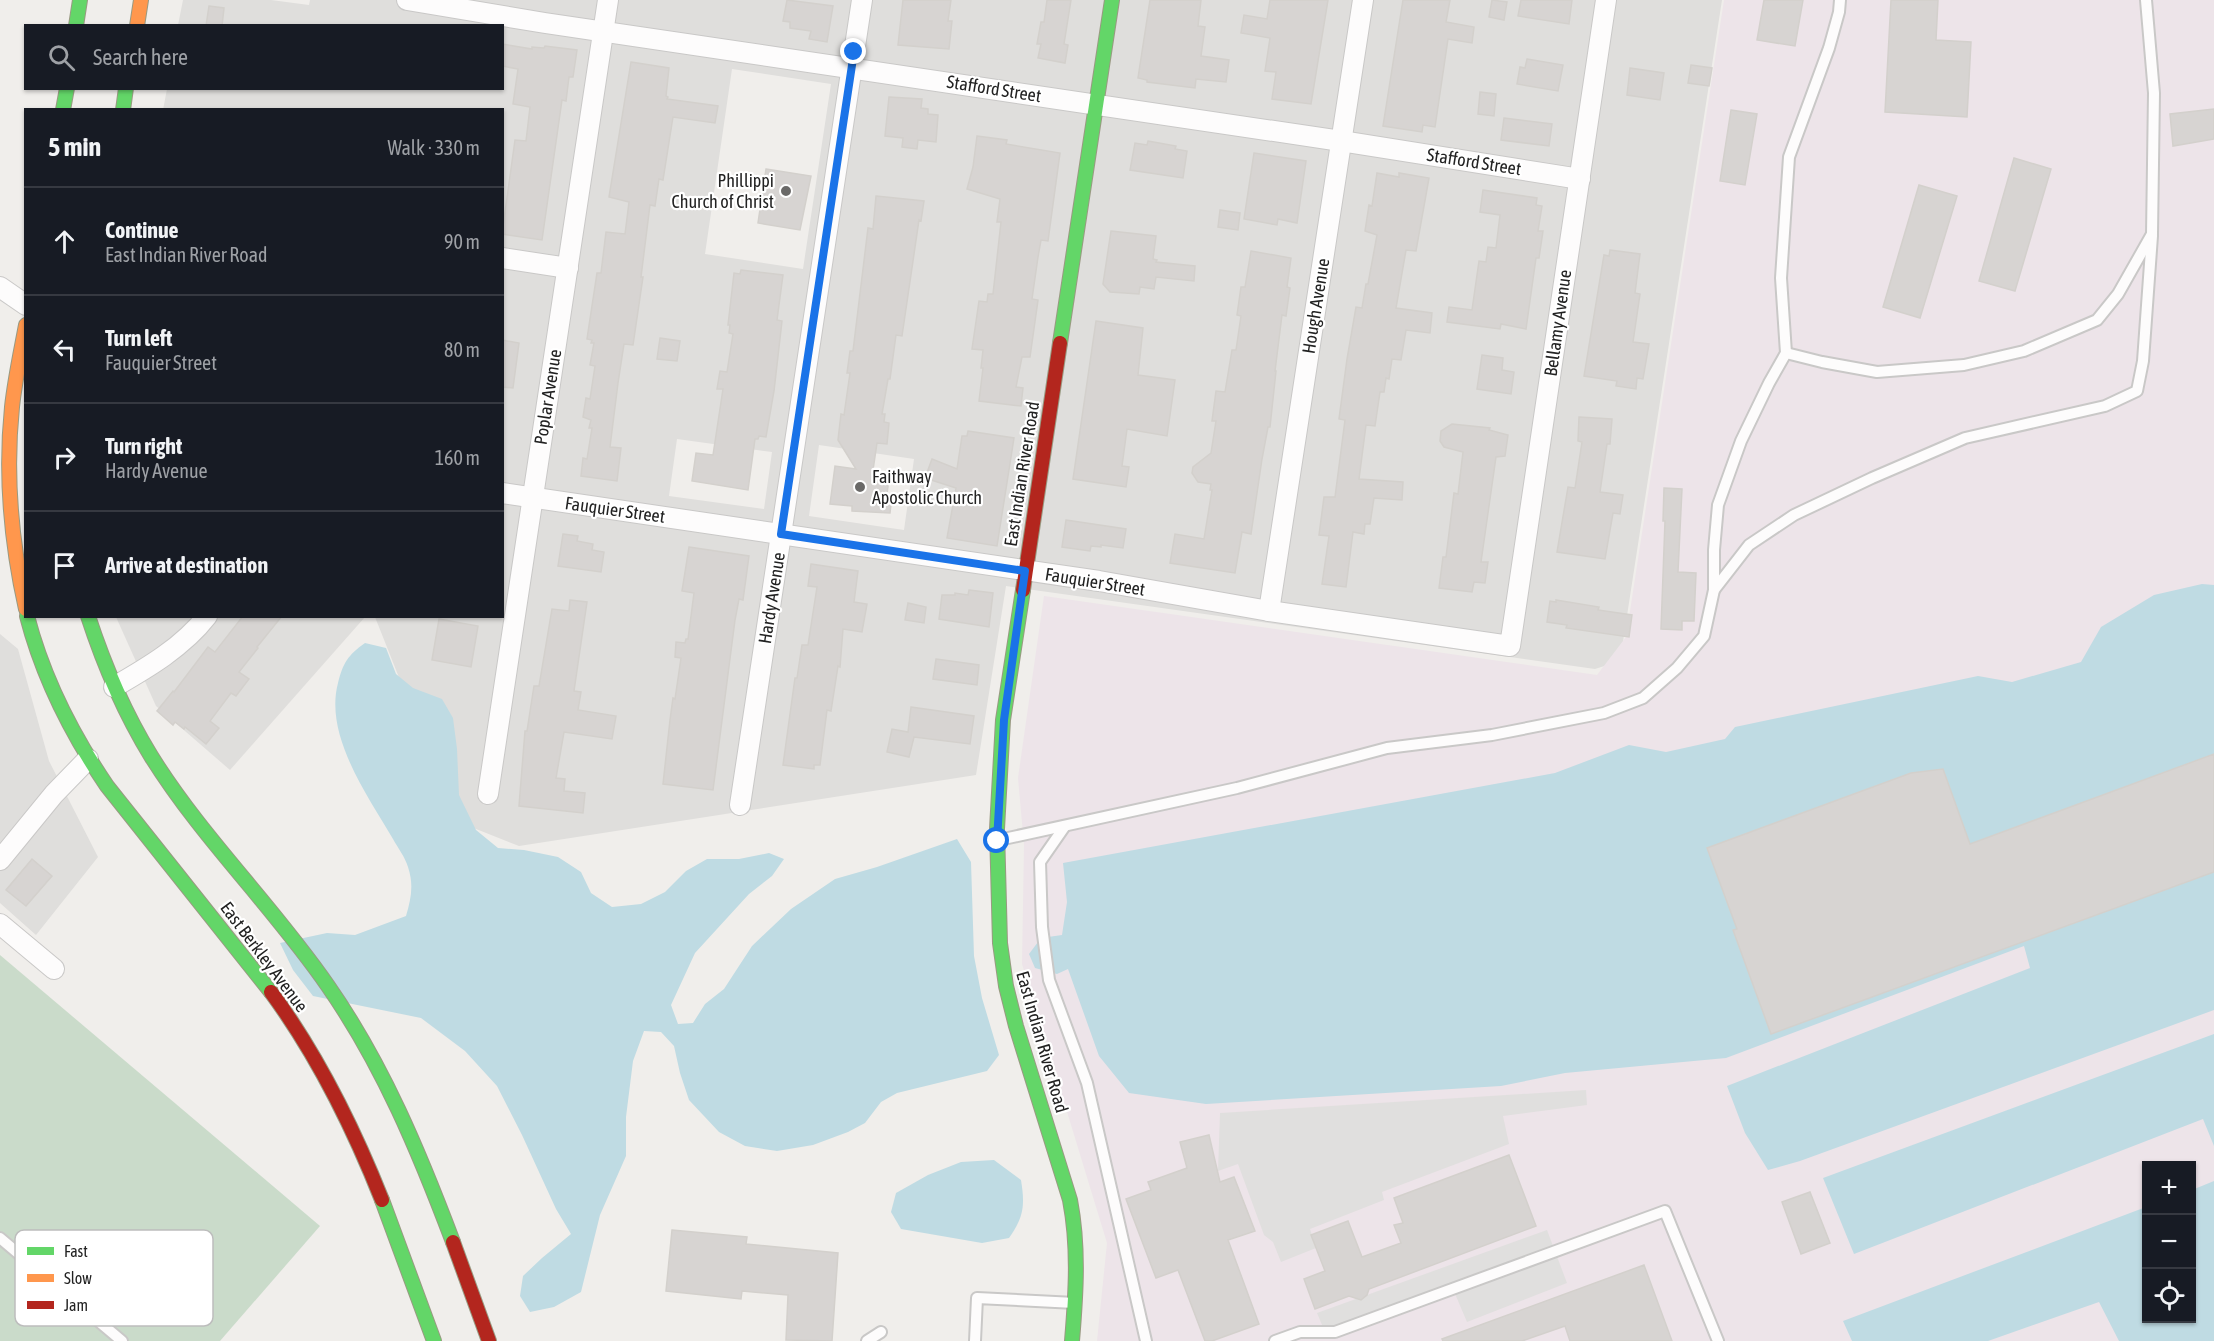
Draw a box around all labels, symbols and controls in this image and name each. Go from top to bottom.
search box [24,24,504,90]
route end [840,38,866,64]
icon: search [45,41,78,74]
text: Search here [93,44,188,70]
street label: Stafford Street [945,71,1043,106]
text: 5 min [48,132,101,162]
text: Walk · 330 m [388,136,480,159]
street label: Stafford Street [1425,144,1523,179]
place label: Phillippi Church of Christ [672,170,774,212]
marker: Phillippi Church of Christ [779,184,793,198]
text: Continue [105,217,179,243]
icon: ahead [48,225,81,258]
text: 90 m [444,230,480,253]
text: East Indian River Road [105,243,268,266]
street label: Hough Avenue [1298,257,1333,355]
street label: Bellamy Avenue [1540,268,1575,378]
text: Turn left [105,325,172,351]
icon: left [48,333,81,366]
text: 80 m [444,338,480,361]
street label: Poplar Avenue [530,348,565,446]
text: Fauquier Street [105,351,217,374]
street label: East Indian River Road [1000,400,1043,548]
text: Turn right [105,433,182,459]
icon: right [48,441,81,474]
text: 160 m [435,446,480,469]
text: Hardy Avenue [105,459,208,482]
place label: Faithway Apostolic Church [872,466,982,508]
marker: Faithway Apostolic Church [853,480,867,494]
street label: Fauquier Street [564,492,666,527]
icon: arrive [48,549,81,582]
street label: Hardy Avenue [754,551,789,645]
text: Arrive at destination [105,552,268,578]
street label: Fauquier Street [1044,563,1146,600]
route start [983,827,1009,853]
street label: East Berkley Avenue [216,898,313,1016]
street label: East Indian River Road [1012,969,1073,1115]
map controls [2142,1161,2196,1323]
button: + [2142,1161,2196,1215]
button: − [2142,1215,2196,1269]
legend [15,1230,213,1326]
text: Fast [64,1242,88,1260]
text: Slow [64,1269,92,1287]
button: locate [2142,1269,2196,1323]
text: Jam [64,1296,88,1314]

